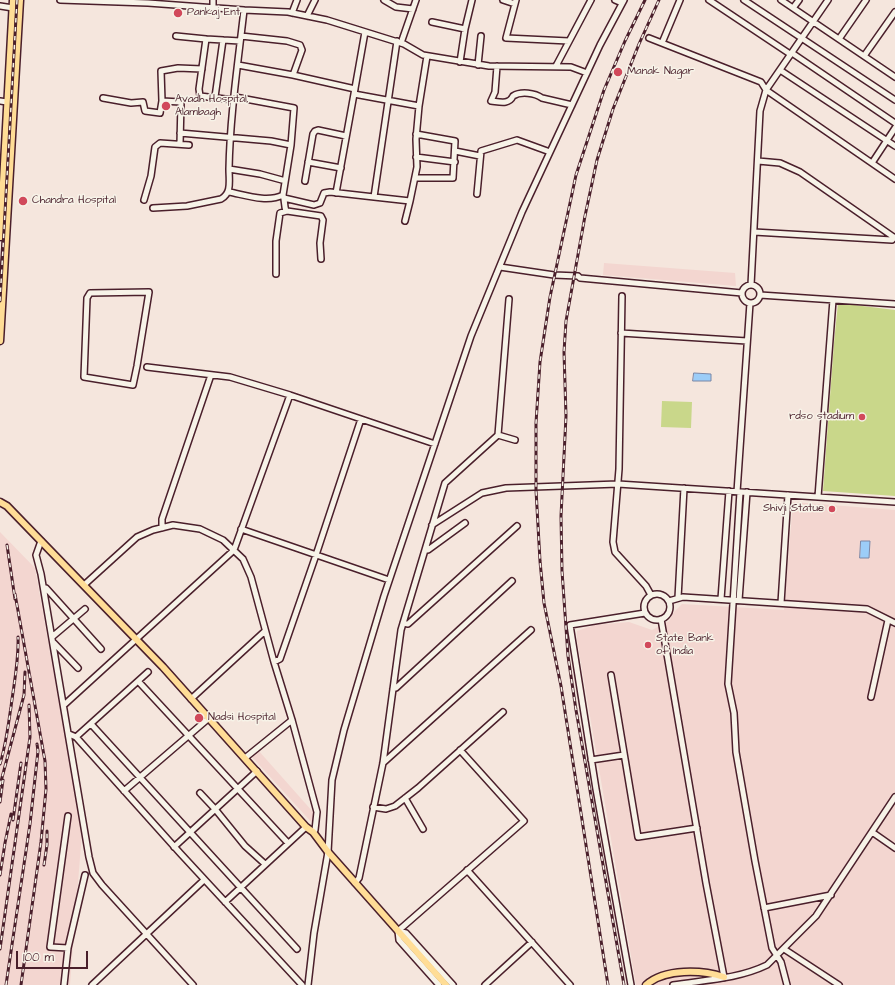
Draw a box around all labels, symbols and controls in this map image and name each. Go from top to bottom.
place label: Pankaj Ent [187,6,240,20]
marker: Pankaj Ent [172,7,184,19]
place label: Manak Nagar [627,65,694,79]
marker: Manak Nagar [612,66,624,78]
place label: Avadh Hospital, Alambagh [175,93,249,119]
marker: Avadh Hospital, Alambagh [160,100,172,112]
place label: Chandra Hospital [32,194,116,208]
marker: Chandra Hospital [17,195,29,207]
place label: rdso stadium [789,410,854,424]
marker: rdso stadium [857,412,867,422]
place label: Shivji Statue [763,502,824,516]
marker: Shivji Statue [827,504,837,514]
place label: State Bank of India [656,632,714,658]
marker: State Bank of India [643,640,653,650]
place label: Nadsi Hospital [208,711,276,725]
marker: Nadsi Hospital [193,712,205,724]
scale bar [18,943,90,969]
text: 100 m [23,949,54,966]

